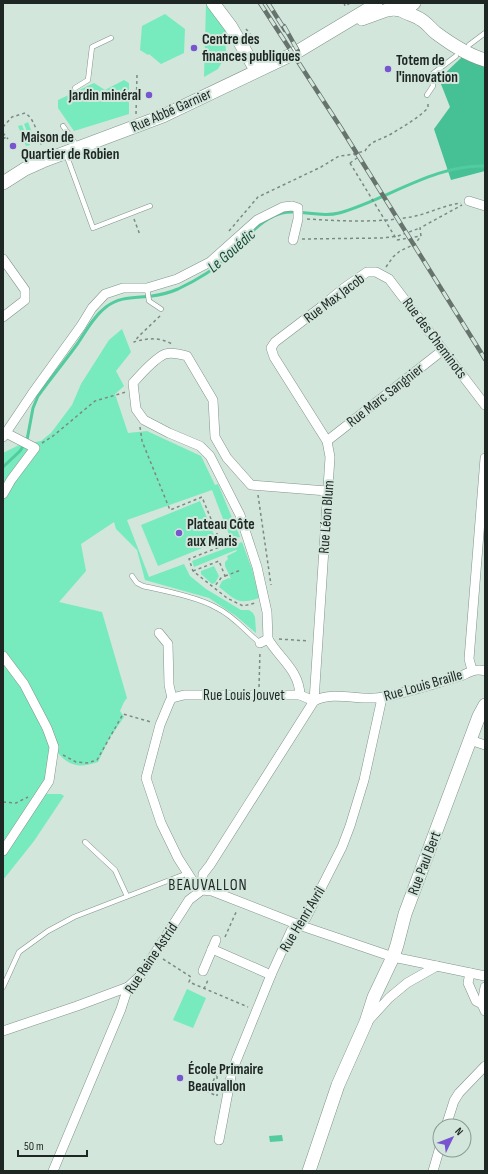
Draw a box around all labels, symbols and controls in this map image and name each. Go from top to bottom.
place label: Centre des finances publiques [202,30,301,66]
marker: Centre des finances publiques [189,43,199,53]
place label: Totem de l'innovation [396,51,458,87]
marker: Totem de l'innovation [383,64,393,74]
street label: Rue Abbé Garnier [128,84,215,137]
place label: Jardin minéral [68,86,141,105]
marker: Jardin minéral [144,90,154,100]
place label: Maison de Quartier de Robien [21,128,119,164]
marker: Maison de Quartier de Robien [8,141,18,151]
water label: Le Gouédic [204,225,260,277]
street label: Rue Max Jacob [300,269,369,328]
street label: Rue des Cheminots [398,294,471,382]
street label: Rue Marc Sangnier [343,359,428,431]
street label: Rue Léon Blum [314,480,339,554]
place label: Plateau Côte aux Maris [187,515,255,551]
marker: Plateau Côte aux Maris [174,528,184,538]
street label: Rue Louis Braille [382,665,465,706]
street label: Rue Louis Jouvet [203,686,285,705]
street label: Rue Paul Bert [404,828,445,898]
district label: BEAUVALLON [168,876,248,895]
street label: Rue Henri Avril [275,883,329,955]
street label: Rue Reine Astrid [121,919,182,997]
place label: École Primaire Beauvallon [188,1060,263,1096]
marker: École Primaire Beauvallon [175,1073,185,1083]
north arrow [432,1118,472,1158]
text: N [452,1125,466,1138]
scale bar [18,1132,87,1158]
text: 50 m [24,1139,44,1154]

